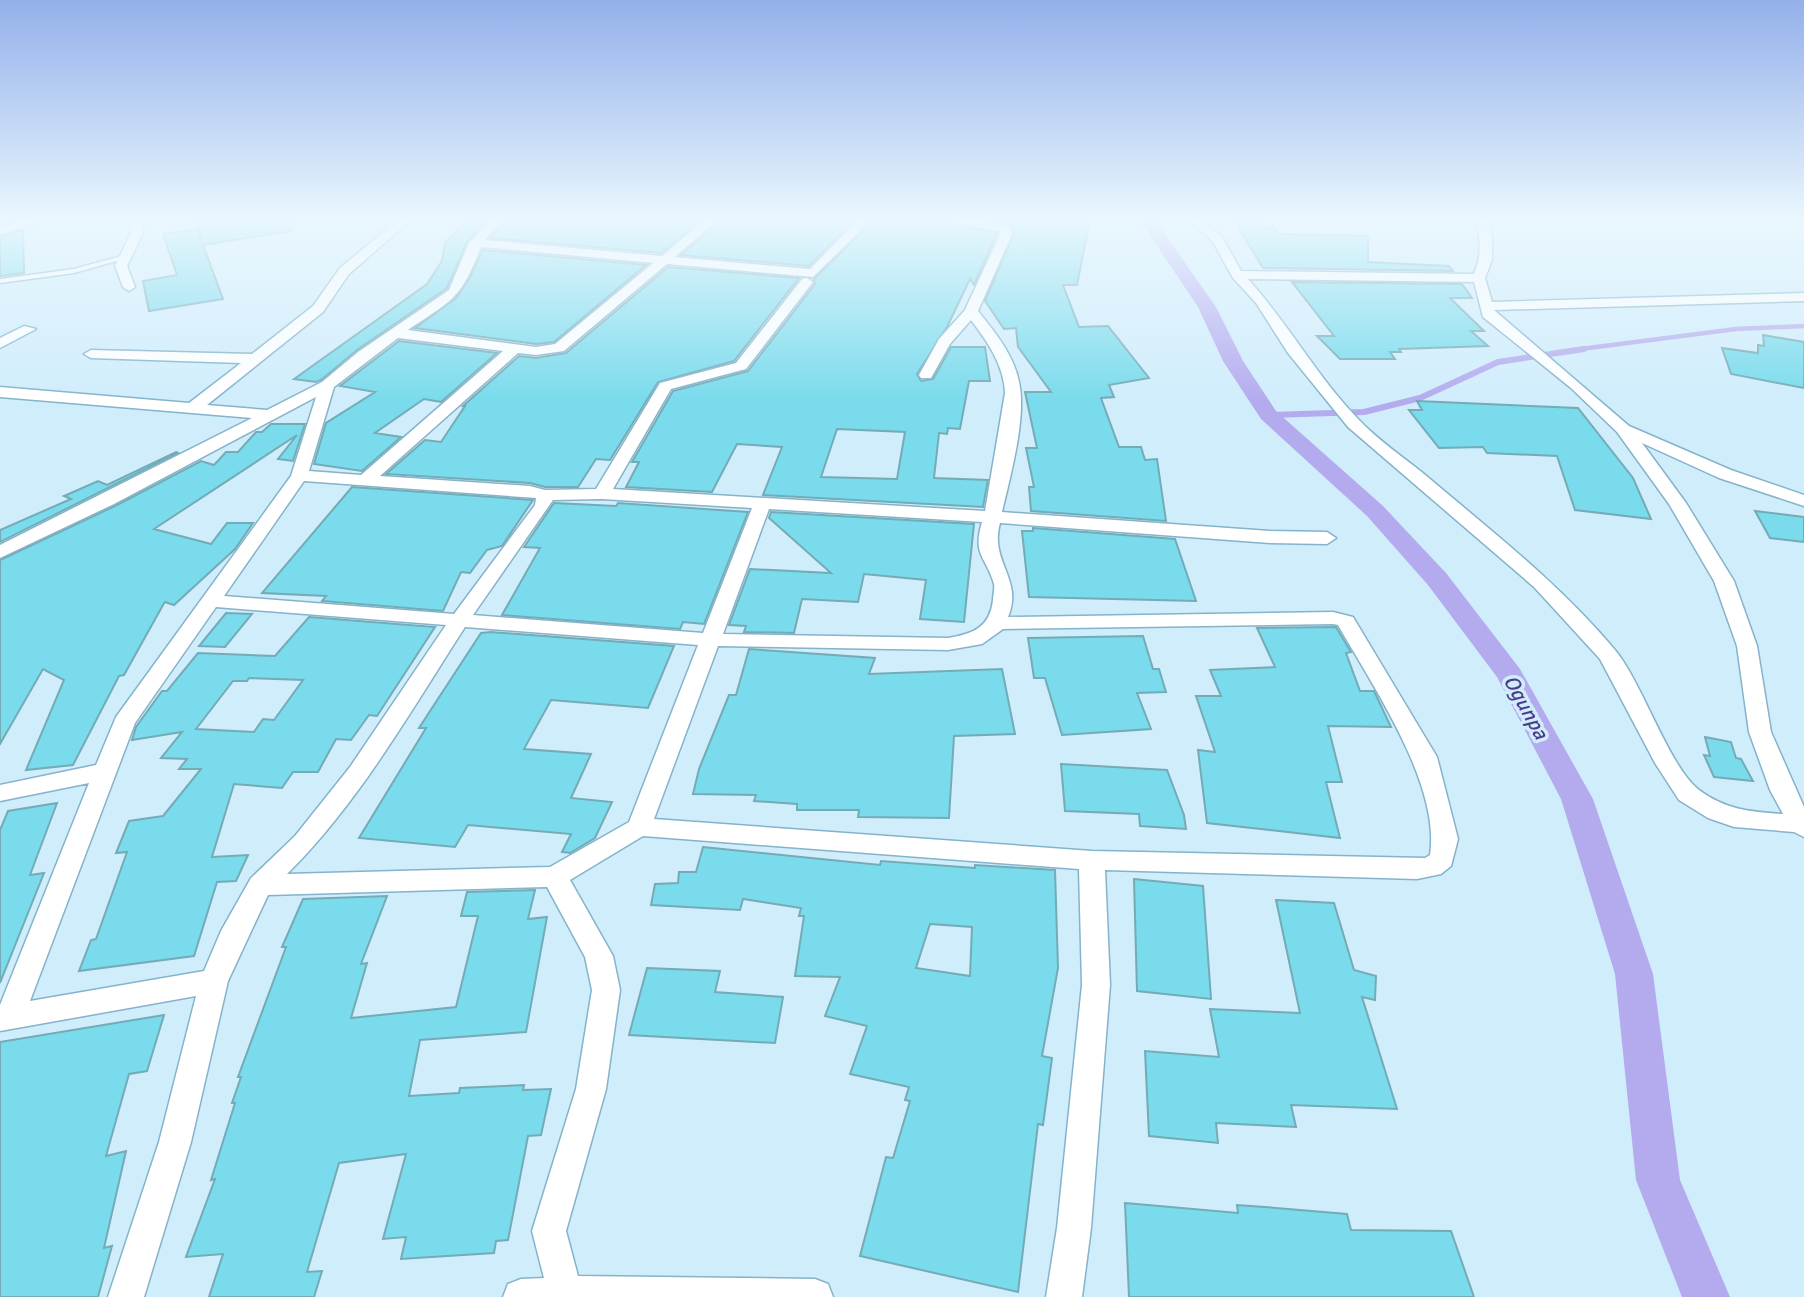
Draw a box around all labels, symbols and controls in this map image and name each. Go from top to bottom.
water label: Ogunpa [1498,670,1555,745]

